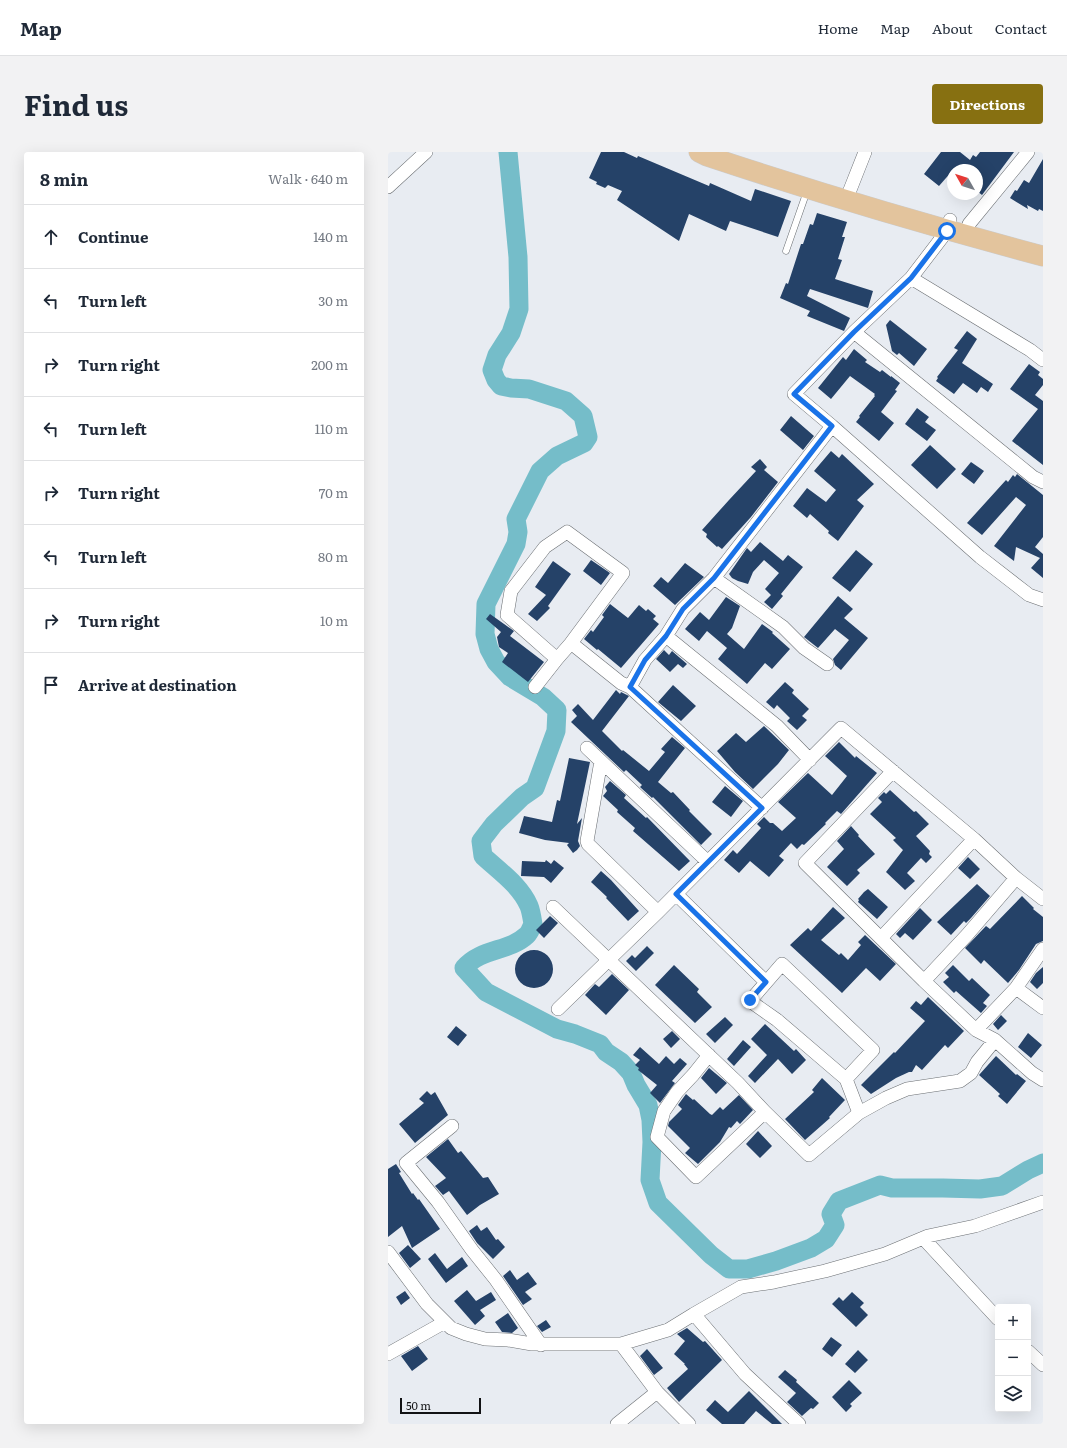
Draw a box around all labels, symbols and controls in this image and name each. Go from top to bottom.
text: Map [20,14,62,42]
text: Home [818,18,858,38]
text: Map [880,18,910,38]
text: About [932,18,973,38]
text: Contact [995,18,1047,38]
text: Find us [24,83,128,125]
button: Directions [932,84,1043,124]
north arrow [947,164,983,200]
text: 8 min [40,166,88,191]
text: Walk · 640 m [268,169,348,188]
route start [938,222,956,240]
text: Continue [78,225,148,248]
icon: ahead [40,226,62,248]
text: 140 m [313,227,348,246]
text: Turn left [78,289,147,312]
icon: left [40,290,62,312]
text: 30 m [318,291,348,310]
text: Turn right [78,353,160,376]
icon: right [40,354,62,376]
text: 200 m [311,355,348,374]
text: Turn left [78,417,147,440]
icon: left [40,418,62,440]
text: 110 m [315,419,348,438]
text: Turn right [78,481,160,504]
icon: right [40,482,62,504]
text: 70 m [319,483,348,502]
text: Turn left [78,545,147,568]
icon: left [40,546,62,568]
text: 80 m [318,547,348,566]
text: Turn right [78,609,160,632]
icon: right [40,610,62,632]
text: 10 m [320,611,348,630]
text: Arrive at destination [78,673,237,696]
icon: arrive [40,674,62,696]
route end [741,991,759,1009]
map controls [995,1304,1031,1412]
button: + [995,1304,1031,1340]
button: − [995,1340,1031,1376]
button: layers [995,1376,1031,1412]
scale bar [400,1396,481,1415]
text: 50 m [406,1397,431,1413]

